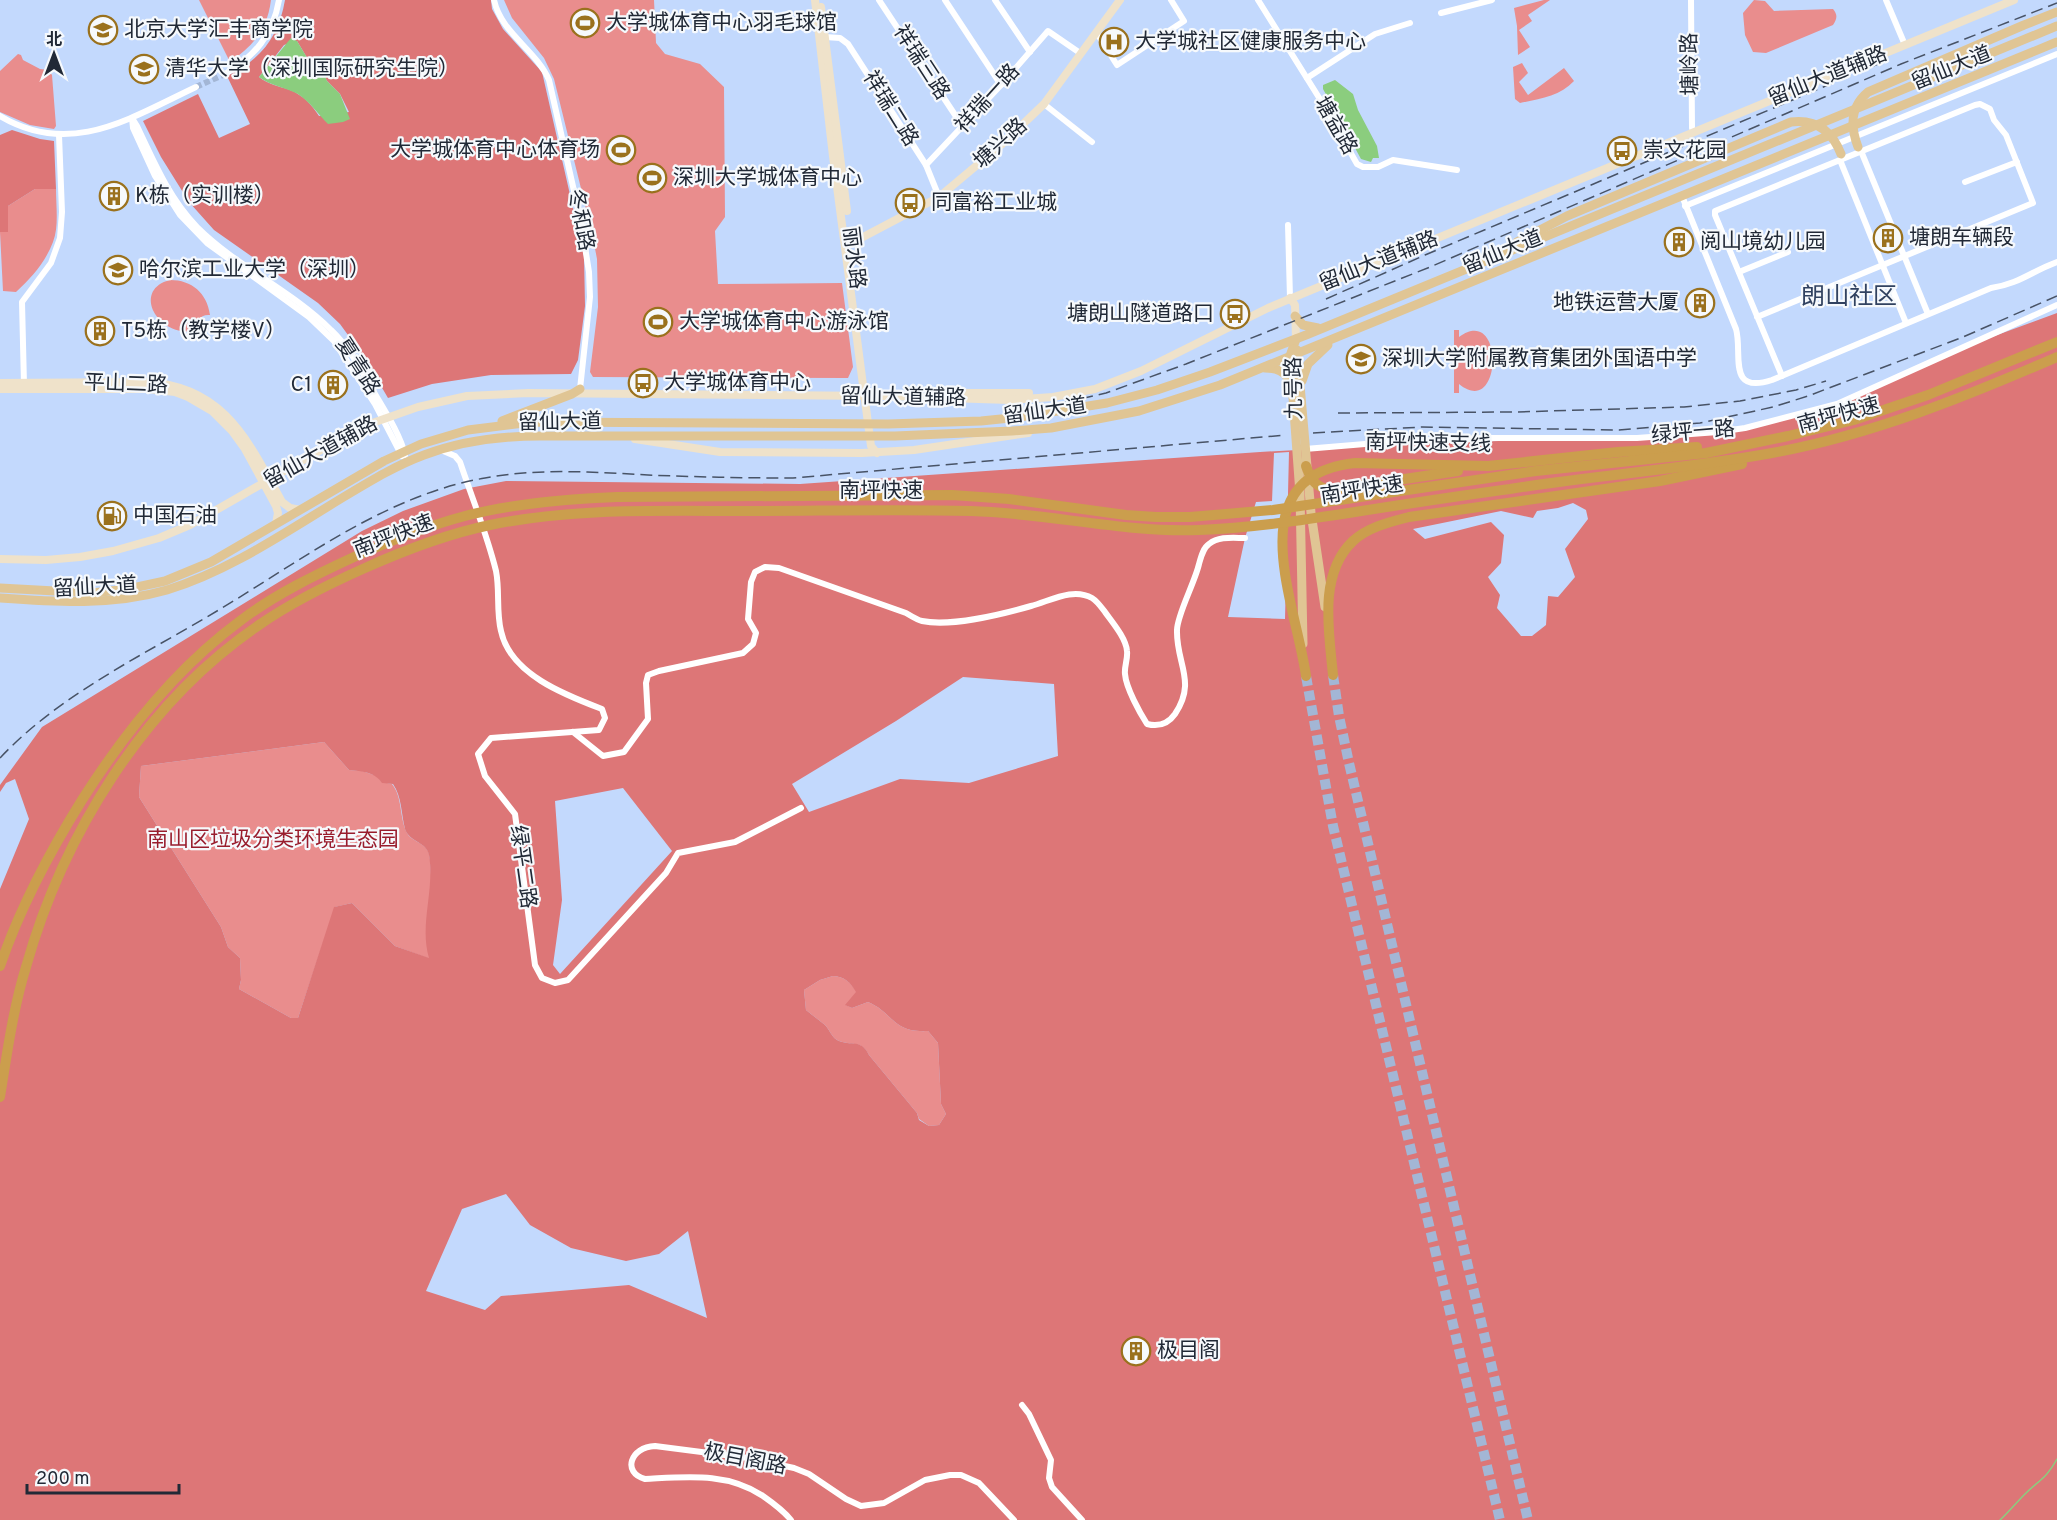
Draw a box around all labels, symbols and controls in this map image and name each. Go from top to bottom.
sports icon: 大学城体育中心羽毛球馆 [569,7,601,39]
place label: 大学城体育中心羽毛球馆 [606,10,837,37]
school or university icon: 北京大学汇丰商学院 [87,14,119,46]
place label: 北京大学汇丰商学院 [124,17,313,44]
street label: 祥瑞三路 [887,20,955,106]
north arrow [24,24,84,84]
hospital icon: 大学城社区健康服务中心 [1098,26,1130,58]
place label: 大学城社区健康服务中心 [1135,29,1366,56]
text: 北 [46,31,62,51]
street label: 塘岭路 [1677,32,1705,96]
street label: 留仙大道辅路 [1765,41,1891,113]
street label: 留仙大道 [1908,41,1996,97]
school or university icon: 清华大学（深圳国际研究生院） [128,53,160,85]
place label: 清华大学（深圳国际研究生院） [165,56,459,83]
street label: 祥瑞一路 [950,59,1026,139]
street label: 祥瑞二路 [856,66,924,152]
street label: 塘益路 [1308,92,1362,160]
street label: 塘兴路 [969,113,1033,175]
sports icon: 大学城体育中心体育场 [605,134,637,166]
bus stop icon: 崇文花园 [1606,135,1638,167]
place label: 大学城体育中心体育场 [390,137,600,164]
place label: 崇文花园 [1643,138,1727,165]
sports icon: 深圳大学城体育中心 [636,162,668,194]
place label: 深圳大学城体育中心 [673,165,862,192]
building icon: K栋（实训楼） [98,180,130,212]
place label: K栋（实训楼） [135,183,275,210]
street label: 冬和路 [561,187,599,253]
bus stop icon: 同富裕工业城 [894,187,926,219]
place label: 同富裕工业城 [931,190,1057,217]
building icon: 塘朗车辆段 [1872,222,1904,254]
street label: 丽水路 [836,225,870,291]
street label: 留仙大道 [1459,225,1547,281]
place label: 塘朗车辆段 [1909,225,2014,252]
street label: 留仙大道辅路 [1316,226,1442,298]
building icon: 阅山境幼儿园 [1663,226,1695,258]
place label: 阅山境幼儿园 [1700,229,1826,256]
school or university icon: 哈尔滨工业大学（深圳） [102,254,134,286]
place label: 哈尔滨工业大学（深圳） [139,257,370,284]
district label: 朗山社区 [1801,283,1897,313]
building icon: 地铁运营大厦 [1684,287,1716,319]
place label: 地铁运营大厦 [1553,290,1679,317]
bus stop icon: 塘朗山隧道路口 [1219,298,1251,330]
place label: 塘朗山隧道路口 [1067,301,1214,328]
sports icon: 大学城体育中心游泳馆 [642,306,674,338]
place label: 大学城体育中心游泳馆 [679,309,889,336]
building icon: T5栋（教学楼V） [84,315,116,347]
place label: T5栋（教学楼V） [121,318,286,345]
street label: 夏青路 [329,333,385,401]
school or university icon: 深圳大学附属教育集团外国语中学 [1345,343,1377,375]
place label: 深圳大学附属教育集团外国语中学 [1382,346,1697,373]
street label: 九号路 [1281,356,1309,420]
bus stop icon: 大学城体育中心 [627,367,659,399]
building icon: C1 [317,369,349,401]
street label: 平山二路 [84,370,168,400]
place label: 大学城体育中心 [664,370,811,397]
place label: C1 [291,372,312,399]
street label: 留仙大道辅路 [840,383,966,413]
street label: 南坪快速 [1795,392,1883,440]
street label: 留仙大道 [1002,393,1088,431]
street label: 留仙大道 [518,409,602,437]
street label: 留仙大道辅路 [259,411,383,495]
street label: 绿坪一路 [1650,416,1736,450]
street label: 南坪快速支线 [1365,429,1491,459]
street label: 南坪快速 [1318,471,1406,511]
street label: 南坪快速 [839,478,923,505]
fuel station icon: 中国石油 [96,500,128,532]
place label: 中国石油 [133,503,217,530]
street label: 南坪快速 [350,509,438,565]
street label: 留仙大道 [52,572,138,604]
street label: 绿平二路 [503,824,541,910]
park label: 南山区垃圾分类环境生态园 [147,827,399,854]
building icon: 极目阁 [1120,1335,1152,1367]
place label: 极目阁 [1157,1338,1220,1365]
street label: 极目阁路 [701,1439,789,1481]
scale bar [27,1457,178,1495]
text: 200 m [36,1468,89,1491]

